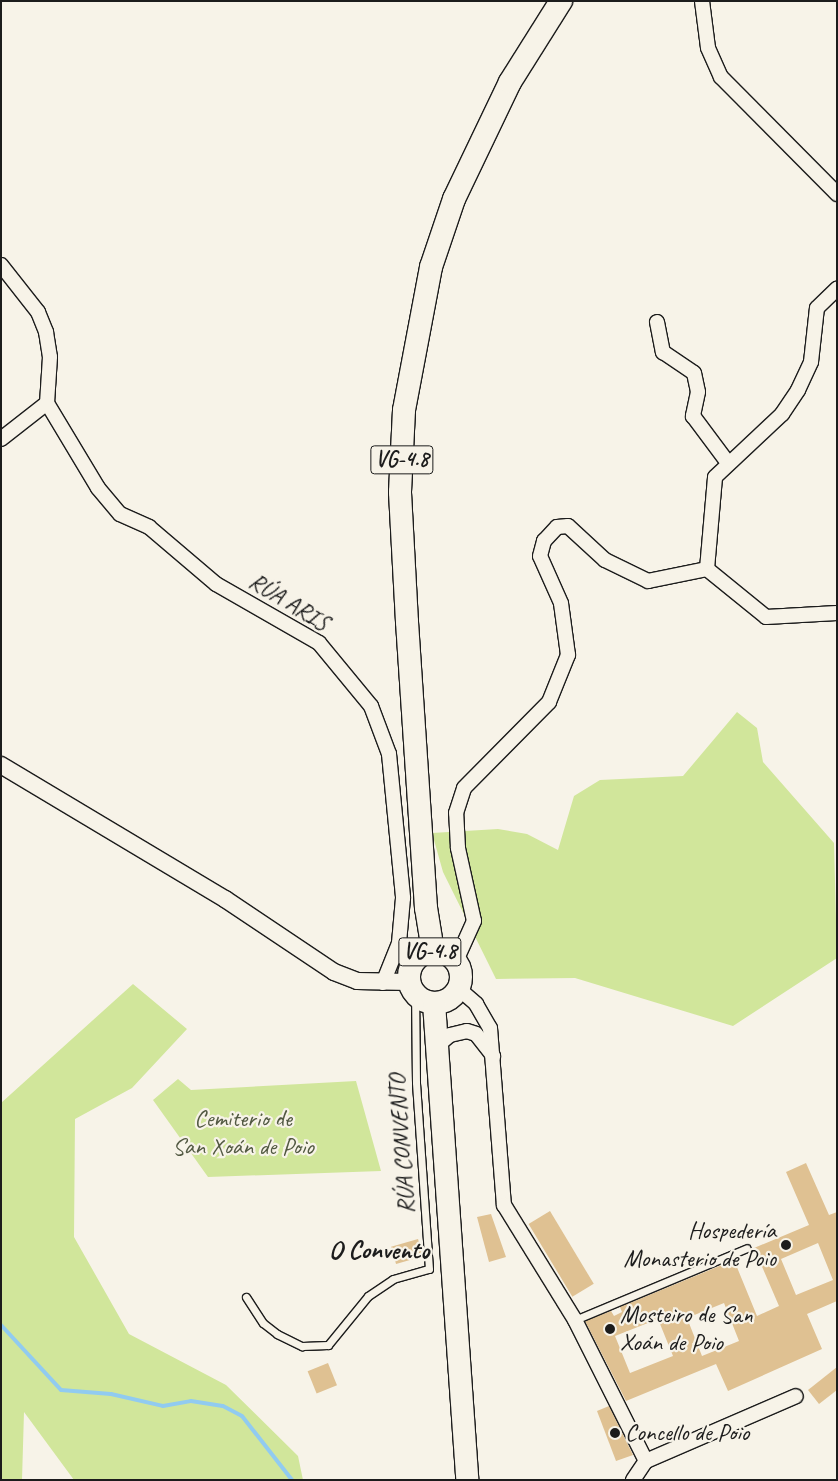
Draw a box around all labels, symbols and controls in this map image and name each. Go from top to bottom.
road number: VG-4.8 [370,440,434,480]
street label: RÚA ARIS [244,567,334,637]
road number: VG-4.8 [398,932,462,972]
street label: RÚA CONVENTO [383,1073,421,1215]
park label: Cemiterio de San Xoán de Poio [172,1105,314,1161]
place label: Hospedería Monasterio de Poio [623,1217,776,1273]
district label: O Convento [329,1234,429,1266]
marker: Hospedería Monasterio de Poio [780,1239,792,1251]
place label: Mosteiro de San Xoán de Poio [620,1301,753,1357]
marker: Mosteiro de San Xoán de Poio [604,1323,616,1335]
place label: Concello de Poio [625,1419,749,1447]
marker: Concello de Poio [609,1427,621,1439]

